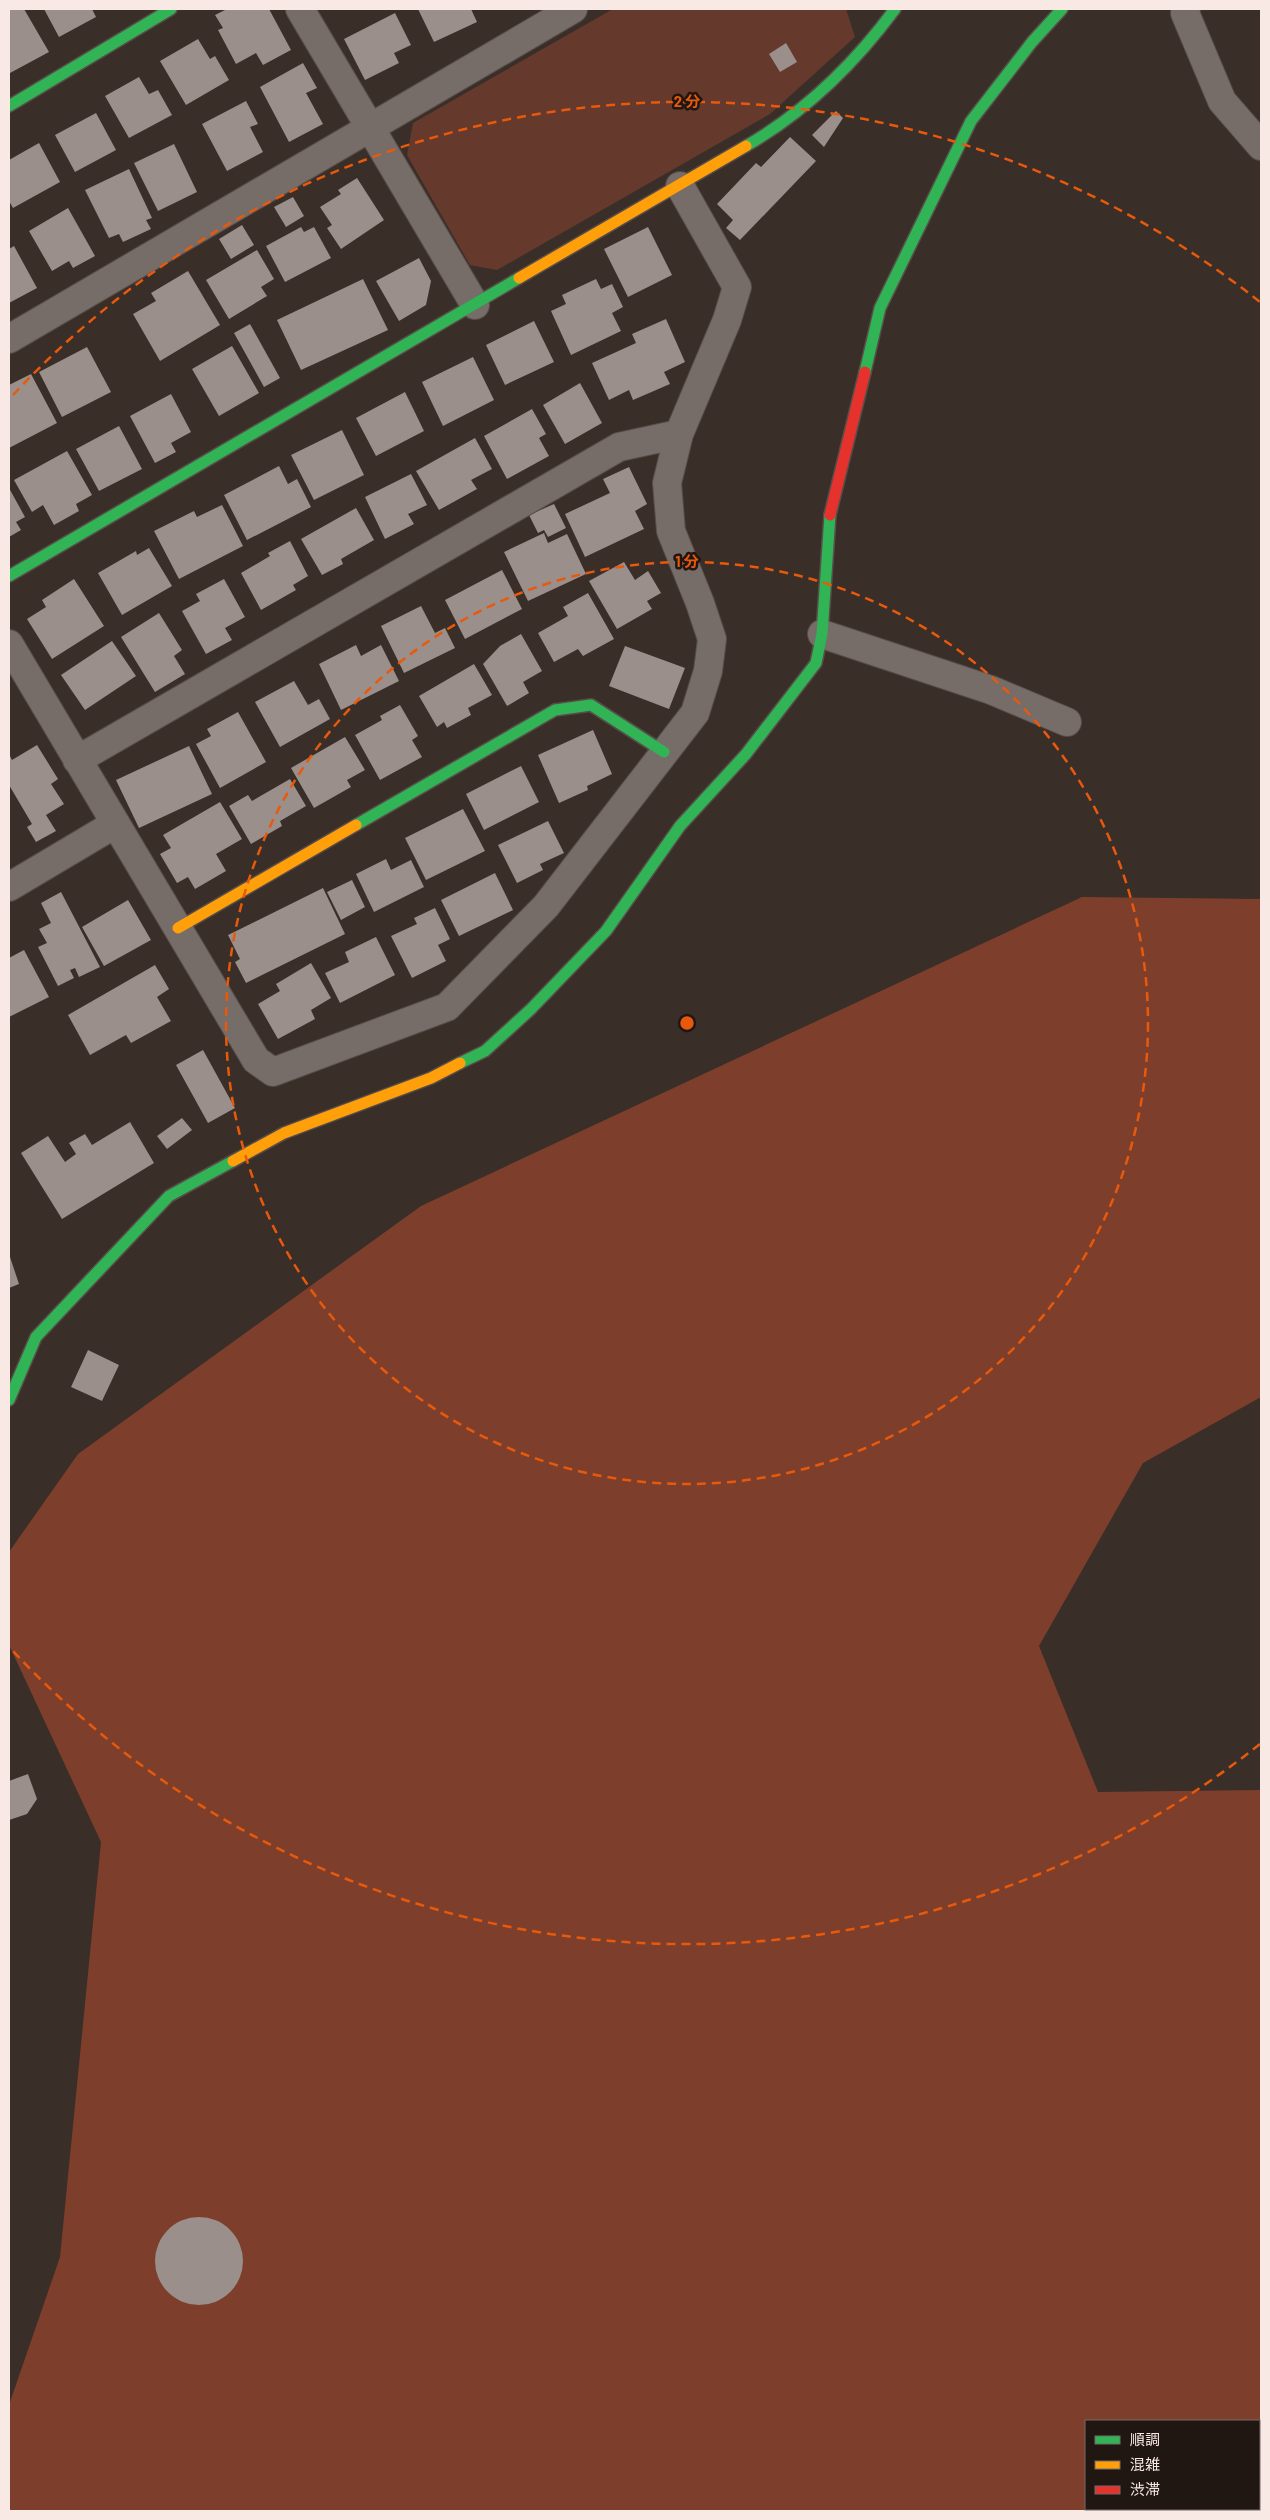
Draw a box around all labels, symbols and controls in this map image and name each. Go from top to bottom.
text: 2 分 [674,92,700,110]
text: 1 分 [675,552,699,570]
centre of rings [678,1014,696,1032]
legend [1085,2420,1260,2510]
text: 順調 [1130,2430,1160,2448]
text: 混雑 [1130,2455,1160,2473]
text: 渋滞 [1130,2480,1160,2498]

